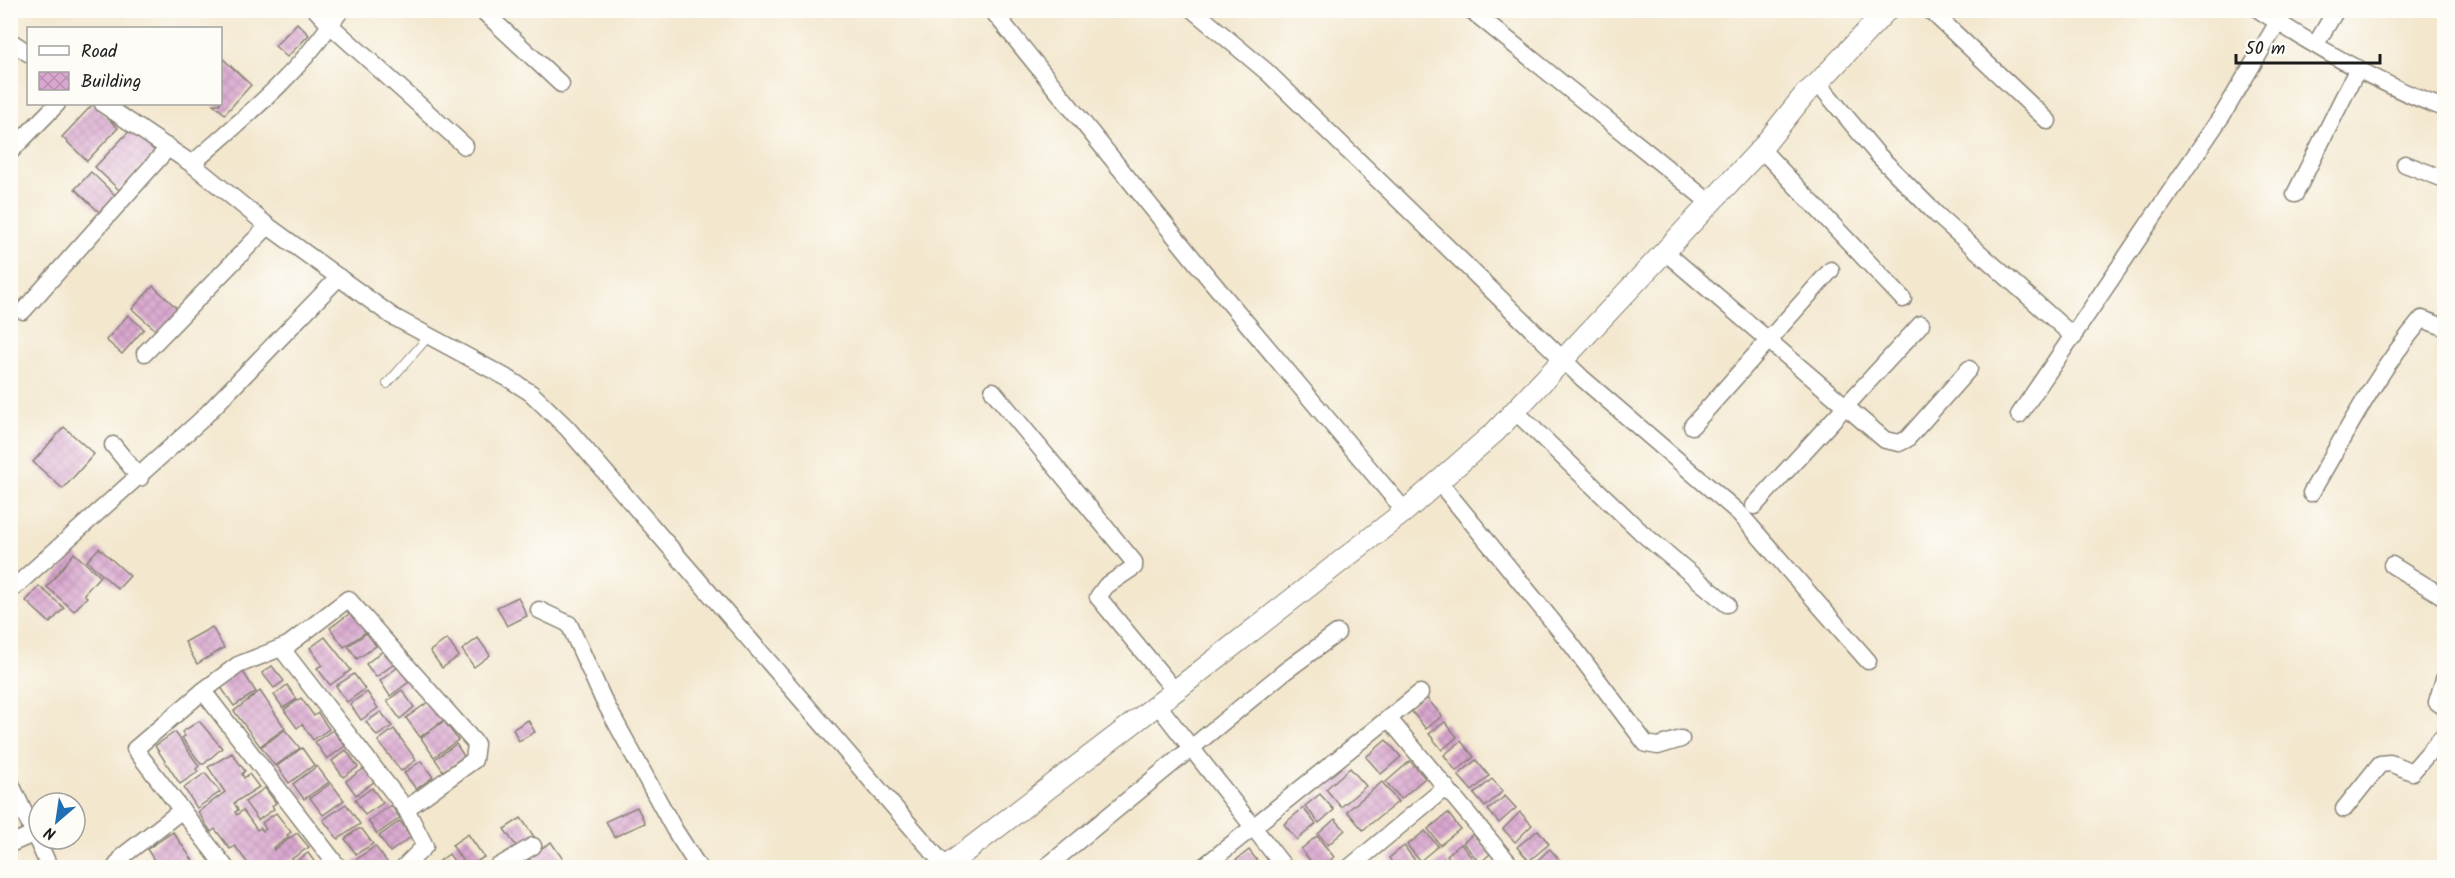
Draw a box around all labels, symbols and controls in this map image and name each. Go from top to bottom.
legend [27,27,222,105]
scale bar [2236,27,2380,65]
text: 50 m [2245,35,2285,64]
text: Road [81,38,118,67]
text: Building [81,68,141,97]
north arrow [27,791,87,851]
text: N [40,819,61,846]

